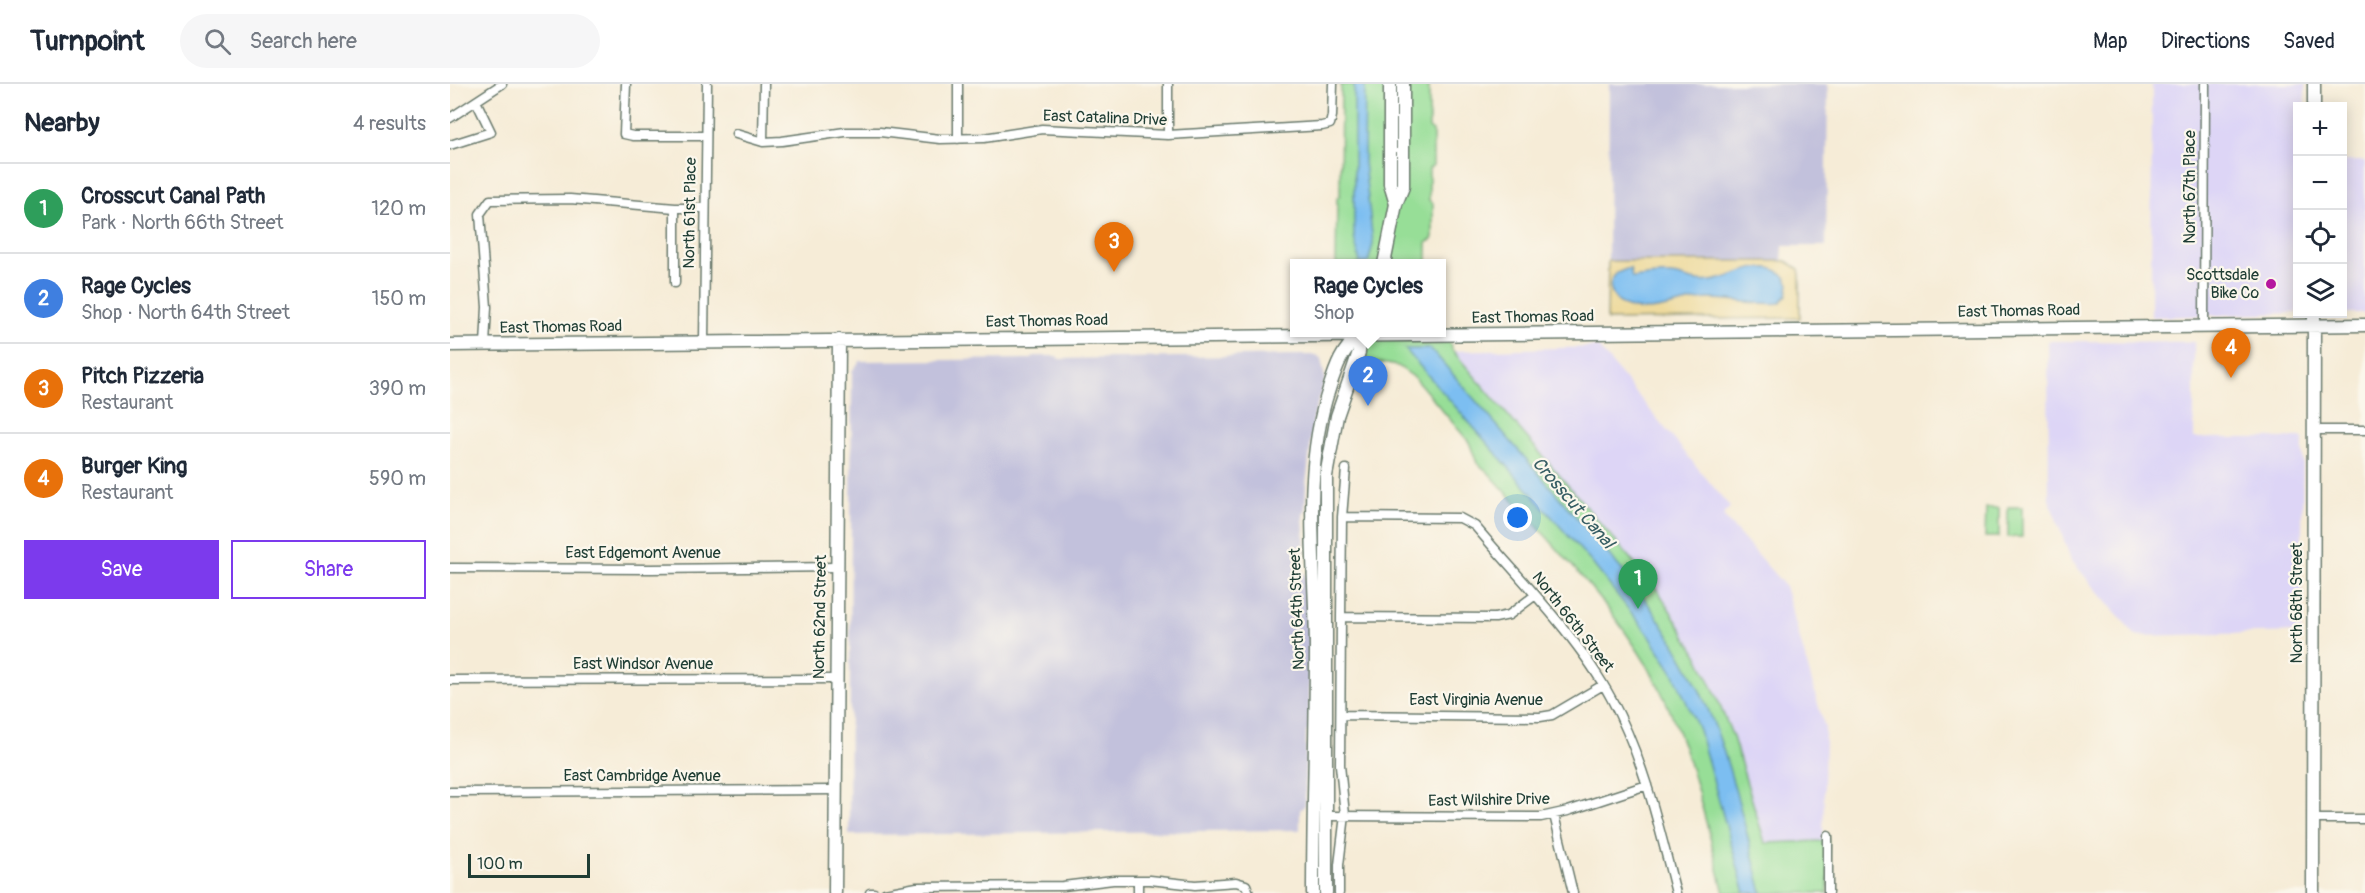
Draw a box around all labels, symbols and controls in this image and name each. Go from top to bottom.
search box [180,14,600,68]
text: Turnpoint [30,24,144,59]
icon: search [201,25,234,58]
text: Search here [249,27,357,55]
text: Map [2093,28,2128,55]
text: Directions [2161,28,2250,55]
text: Saved [2283,28,2335,55]
map controls [2293,102,2347,318]
button: + [2293,102,2347,156]
street label: East Catalina Drive [1043,106,1168,130]
text: Nearby [24,107,100,139]
text: 4 results [353,111,426,136]
street label: North 67th Place [2180,130,2200,244]
button: − [2293,156,2347,210]
street label: North 61st Place [679,157,701,269]
text: Crosscut Canal Path [81,182,265,210]
text: 1 [40,196,47,221]
text: 120 m [371,196,426,221]
text: Park · North 66th Street [81,210,284,235]
button: locate [2293,210,2347,264]
pin: 3 [1094,222,1134,272]
popup [1290,259,1446,337]
button: layers [2293,264,2347,318]
place label: Scottsdale Bike Co [2186,265,2259,303]
text: Rage Cycles [81,272,191,300]
text: Rage Cycles [1313,272,1423,300]
marker: Scottsdale Bike Co [2264,277,2278,291]
text: 2 [38,286,49,311]
text: 150 m [372,286,426,311]
text: Shop · North 64th Street [81,300,290,325]
text: Shop [1313,300,1355,325]
street label: East Thomas Road [1957,300,2081,322]
street label: East Thomas Road [1471,306,1595,328]
street label: East Thomas Road [985,310,1109,332]
street label: East Thomas Road [499,316,623,338]
pin: 4 [2212,328,2250,378]
pin: 2 [1348,356,1388,406]
text: Pitch Pizzeria [81,362,204,390]
text: 3 [38,376,49,401]
text: 390 m [369,376,426,401]
text: Restaurant [81,390,173,415]
text: Burger King [81,452,187,480]
water label: Crosscut Canal [1527,452,1620,555]
text: 4 [38,466,49,491]
text: 590 m [369,466,426,491]
text: Restaurant [81,480,173,505]
your location [1503,503,1532,532]
button: Save [24,540,219,599]
button: Share [231,540,426,599]
street label: North 68th Street [2287,542,2307,663]
street label: East Edgemont Avenue [565,543,721,563]
street label: North 64th Street [1285,547,1309,670]
street label: North 62nd Street [809,554,831,679]
pin: 1 [1618,560,1658,609]
street label: North 66th Street [1528,568,1619,677]
street label: East Windsor Avenue [573,654,713,674]
street label: East Virginia Avenue [1409,690,1543,710]
street label: East Cambridge Avenue [563,766,721,786]
street label: East Wilshire Drive [1428,789,1550,811]
scale bar [468,851,590,878]
text: 100 m [477,854,523,874]

